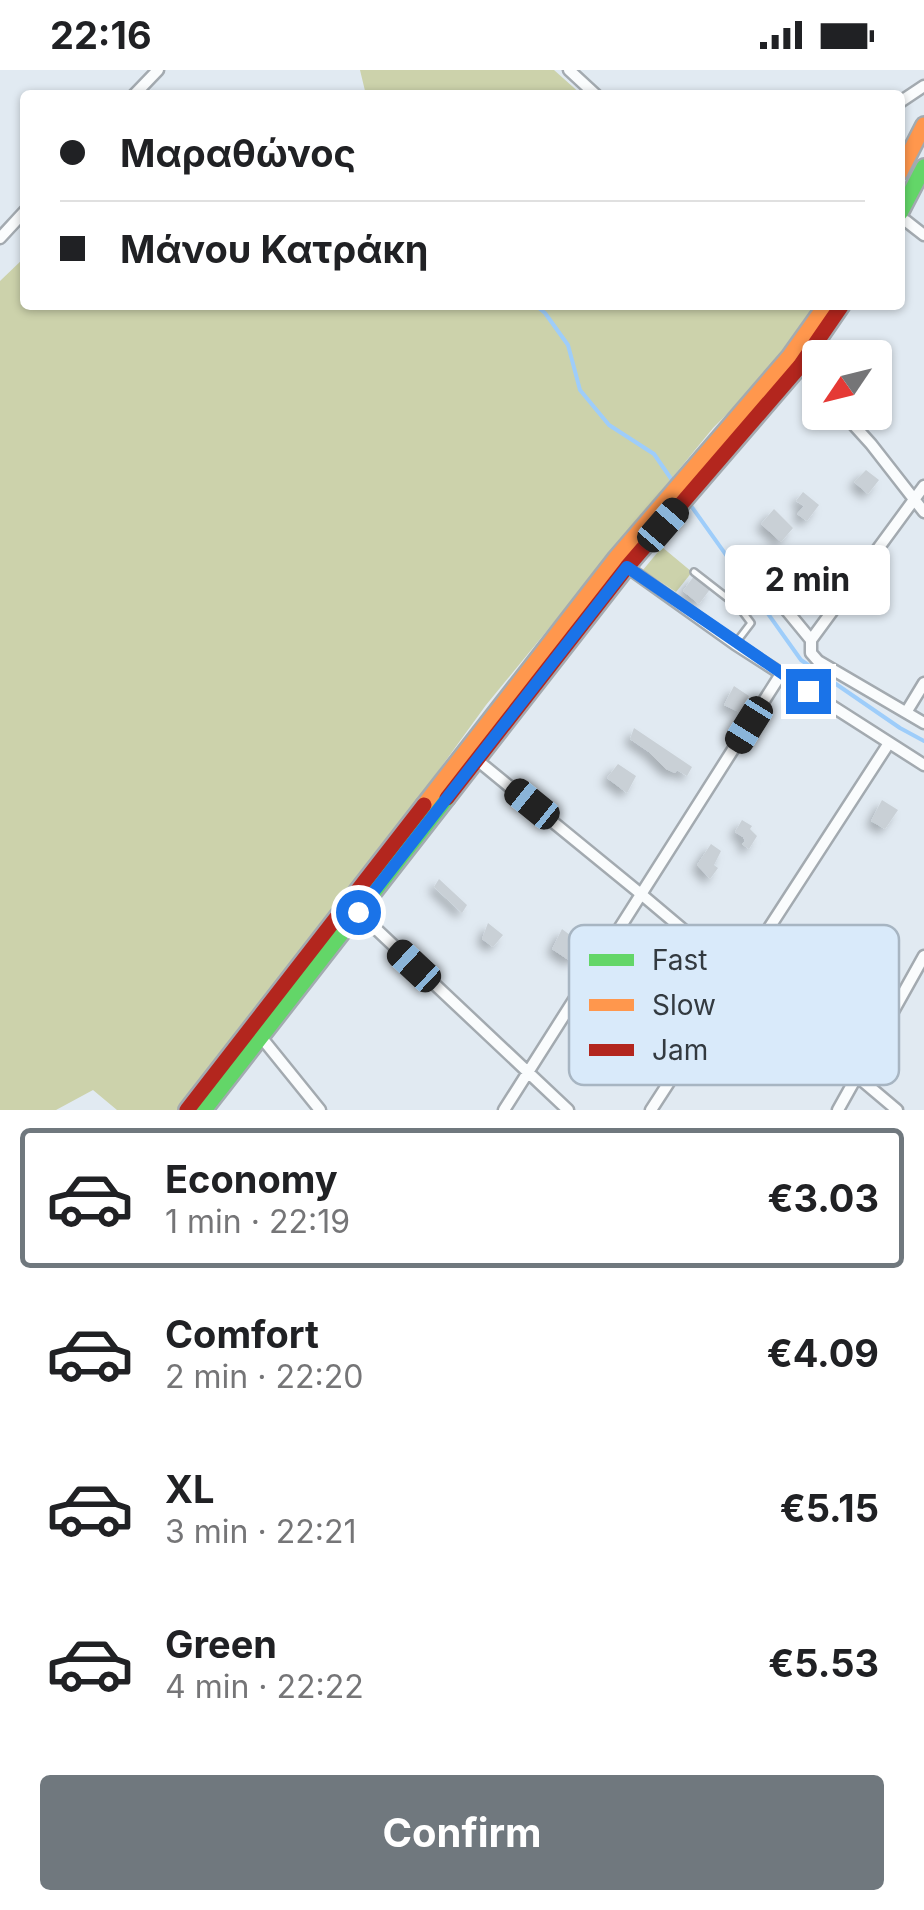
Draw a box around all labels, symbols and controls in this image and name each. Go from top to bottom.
text: 22:16 [50,12,152,58]
text: Μαραθώνος [120,130,356,176]
text: Μάνου Κατράκη [120,226,429,272]
north arrow [802,340,892,430]
map controls [802,340,892,430]
car [632,493,694,557]
callout: 2 min [726,546,890,616]
text: 2 min [765,560,850,599]
route end [786,669,831,714]
car [720,692,778,758]
car [499,773,565,835]
route start [336,890,381,935]
legend [569,925,899,1085]
car [382,935,446,997]
text: Fast [652,943,708,977]
text: Slow [652,988,716,1022]
text: Jam [652,1033,708,1067]
icon: car [45,1153,135,1243]
text: Economy [165,1156,338,1202]
text: €3.03 [768,1175,879,1221]
text: 1 min · 22:19 [165,1202,350,1241]
icon: car [45,1308,135,1398]
text: Comfort [165,1311,319,1357]
text: €4.09 [767,1330,879,1376]
text: 2 min · 22:20 [165,1357,363,1396]
icon: car [45,1463,135,1553]
text: XL [165,1466,215,1512]
text: €5.15 [780,1485,879,1531]
text: 3 min · 22:21 [165,1512,356,1551]
icon: car [45,1618,135,1708]
text: Green [165,1621,277,1667]
text: €5.53 [768,1640,879,1686]
text: 4 min · 22:22 [165,1667,364,1706]
button: Confirm [40,1775,884,1890]

